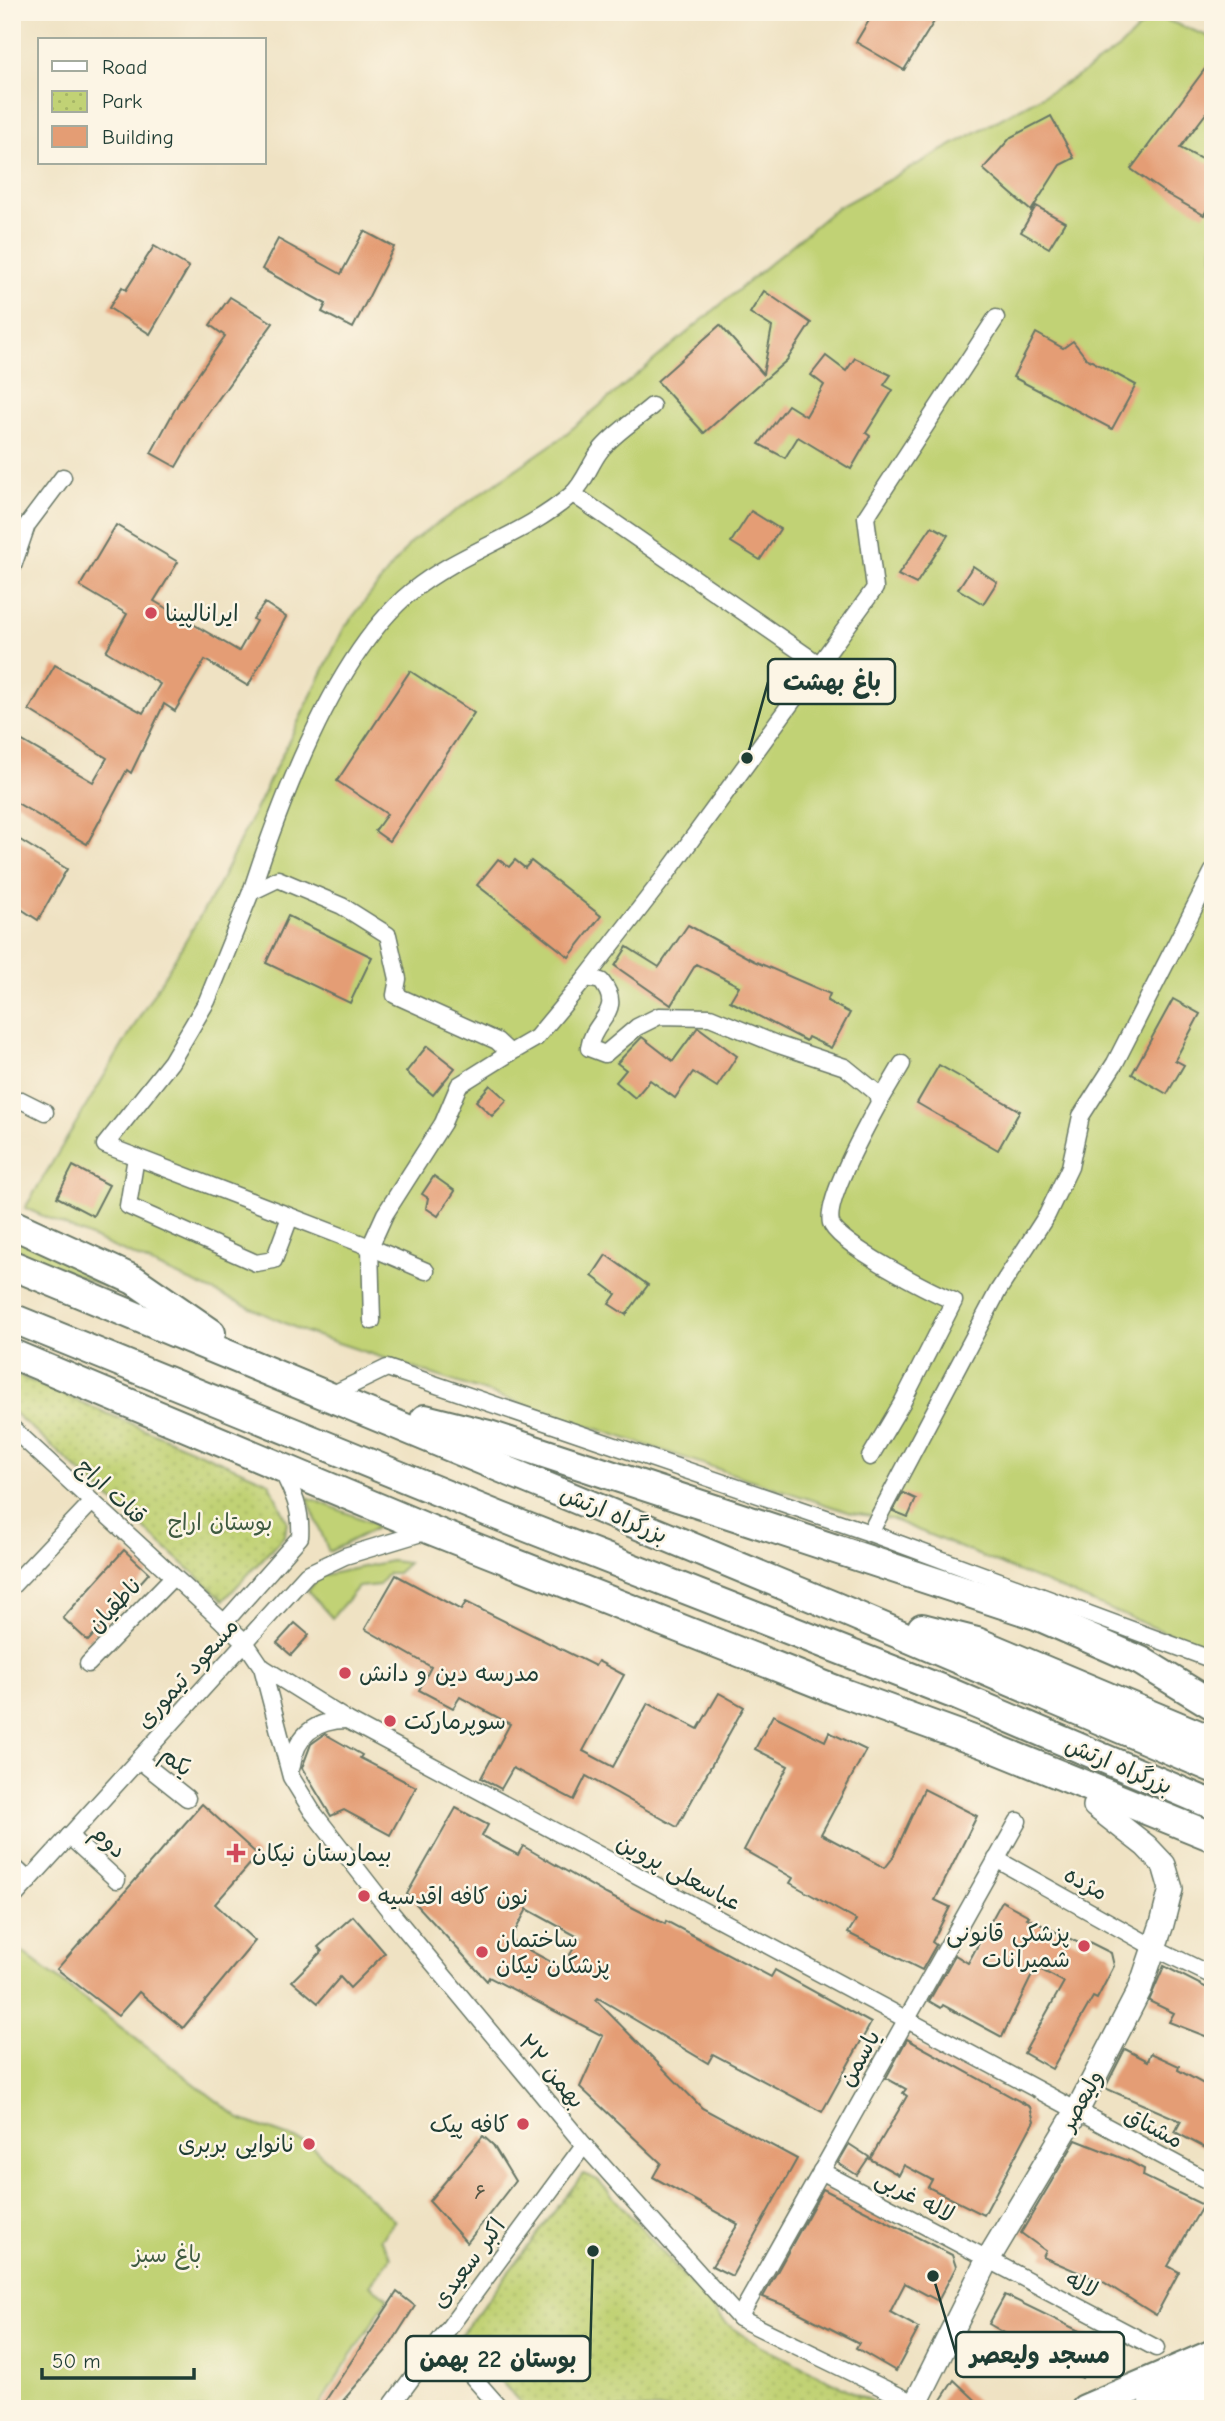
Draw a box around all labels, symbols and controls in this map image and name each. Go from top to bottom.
legend [38,38,266,164]
text: Road [102,55,147,79]
text: Park [102,89,142,113]
text: Building [102,125,174,149]
place label: ایرانالپینا [165,600,239,628]
marker: ایرانالپینا [143,605,159,621]
callout: باغ بهشت [768,659,895,704]
text: باغ بهشت [783,668,881,699]
street label: قنات اراج [70,1453,152,1532]
street label: بزرگراه ارتش [556,1480,671,1549]
park label: بوستان اراج [168,1509,272,1538]
street label: ناطقیان [82,1572,147,1638]
street label: مسعود تیموری [131,1612,245,1735]
place label: مدرسه دین و دانش [359,1660,539,1687]
marker: مدرسه دین و دانش [337,1665,353,1681]
place label: سوپرمارکت [404,1708,506,1736]
marker: سوپرمارکت [382,1713,398,1729]
street label: بزرگراه ارتش [1061,1731,1176,1800]
street label: یکم [153,1741,198,1785]
street label: دوم [83,1819,132,1867]
street label: عباسعلی پروین [612,1828,746,1917]
place label: بیمارستان نیکان [252,1840,392,1867]
marker: بیمارستان نیکان [226,1843,246,1863]
street label: مژده [1059,1861,1112,1906]
place label: نون کافه اقدسیه [378,1883,528,1910]
marker: نون کافه اقدسیه [356,1888,372,1904]
place label: پزشکی قانونی شمیرانات [946,1920,1070,1973]
place label: ساختمان پزشکان نیکان [496,1926,610,1980]
marker: پزشکی قانونی شمیرانات [1076,1938,1092,1954]
marker: ساختمان پزشکان نیکان [474,1944,490,1960]
street label: یاسمن [833,2025,886,2091]
street label: ۲۲ بهمن [513,2029,590,2114]
street label: ولیعصر [1053,2065,1109,2137]
street label: مشتاق [1120,2101,1188,2154]
place label: کافه پیک [430,2111,509,2139]
marker: کافه پیک [515,2116,531,2132]
place label: نانوایی بربری [178,2131,295,2159]
marker: نانوایی بربری [301,2136,317,2152]
street label: لاله غربی [870,2165,959,2229]
house number: ۶ [474,2182,486,2204]
street label: اکبر سعیدی [426,2213,511,2314]
park label: باغ سبز [131,2241,201,2270]
street label: لاله [1061,2265,1102,2304]
callout: مسجد ولیعصر [956,2332,1124,2377]
callout: بوستان 22 بهمن [406,2336,590,2381]
scale bar [42,2337,194,2381]
text: مسجد ولیعصر [968,2341,1110,2369]
text: بوستان 22 بهمن [420,2345,576,2374]
text: 50 m [52,2349,101,2373]

